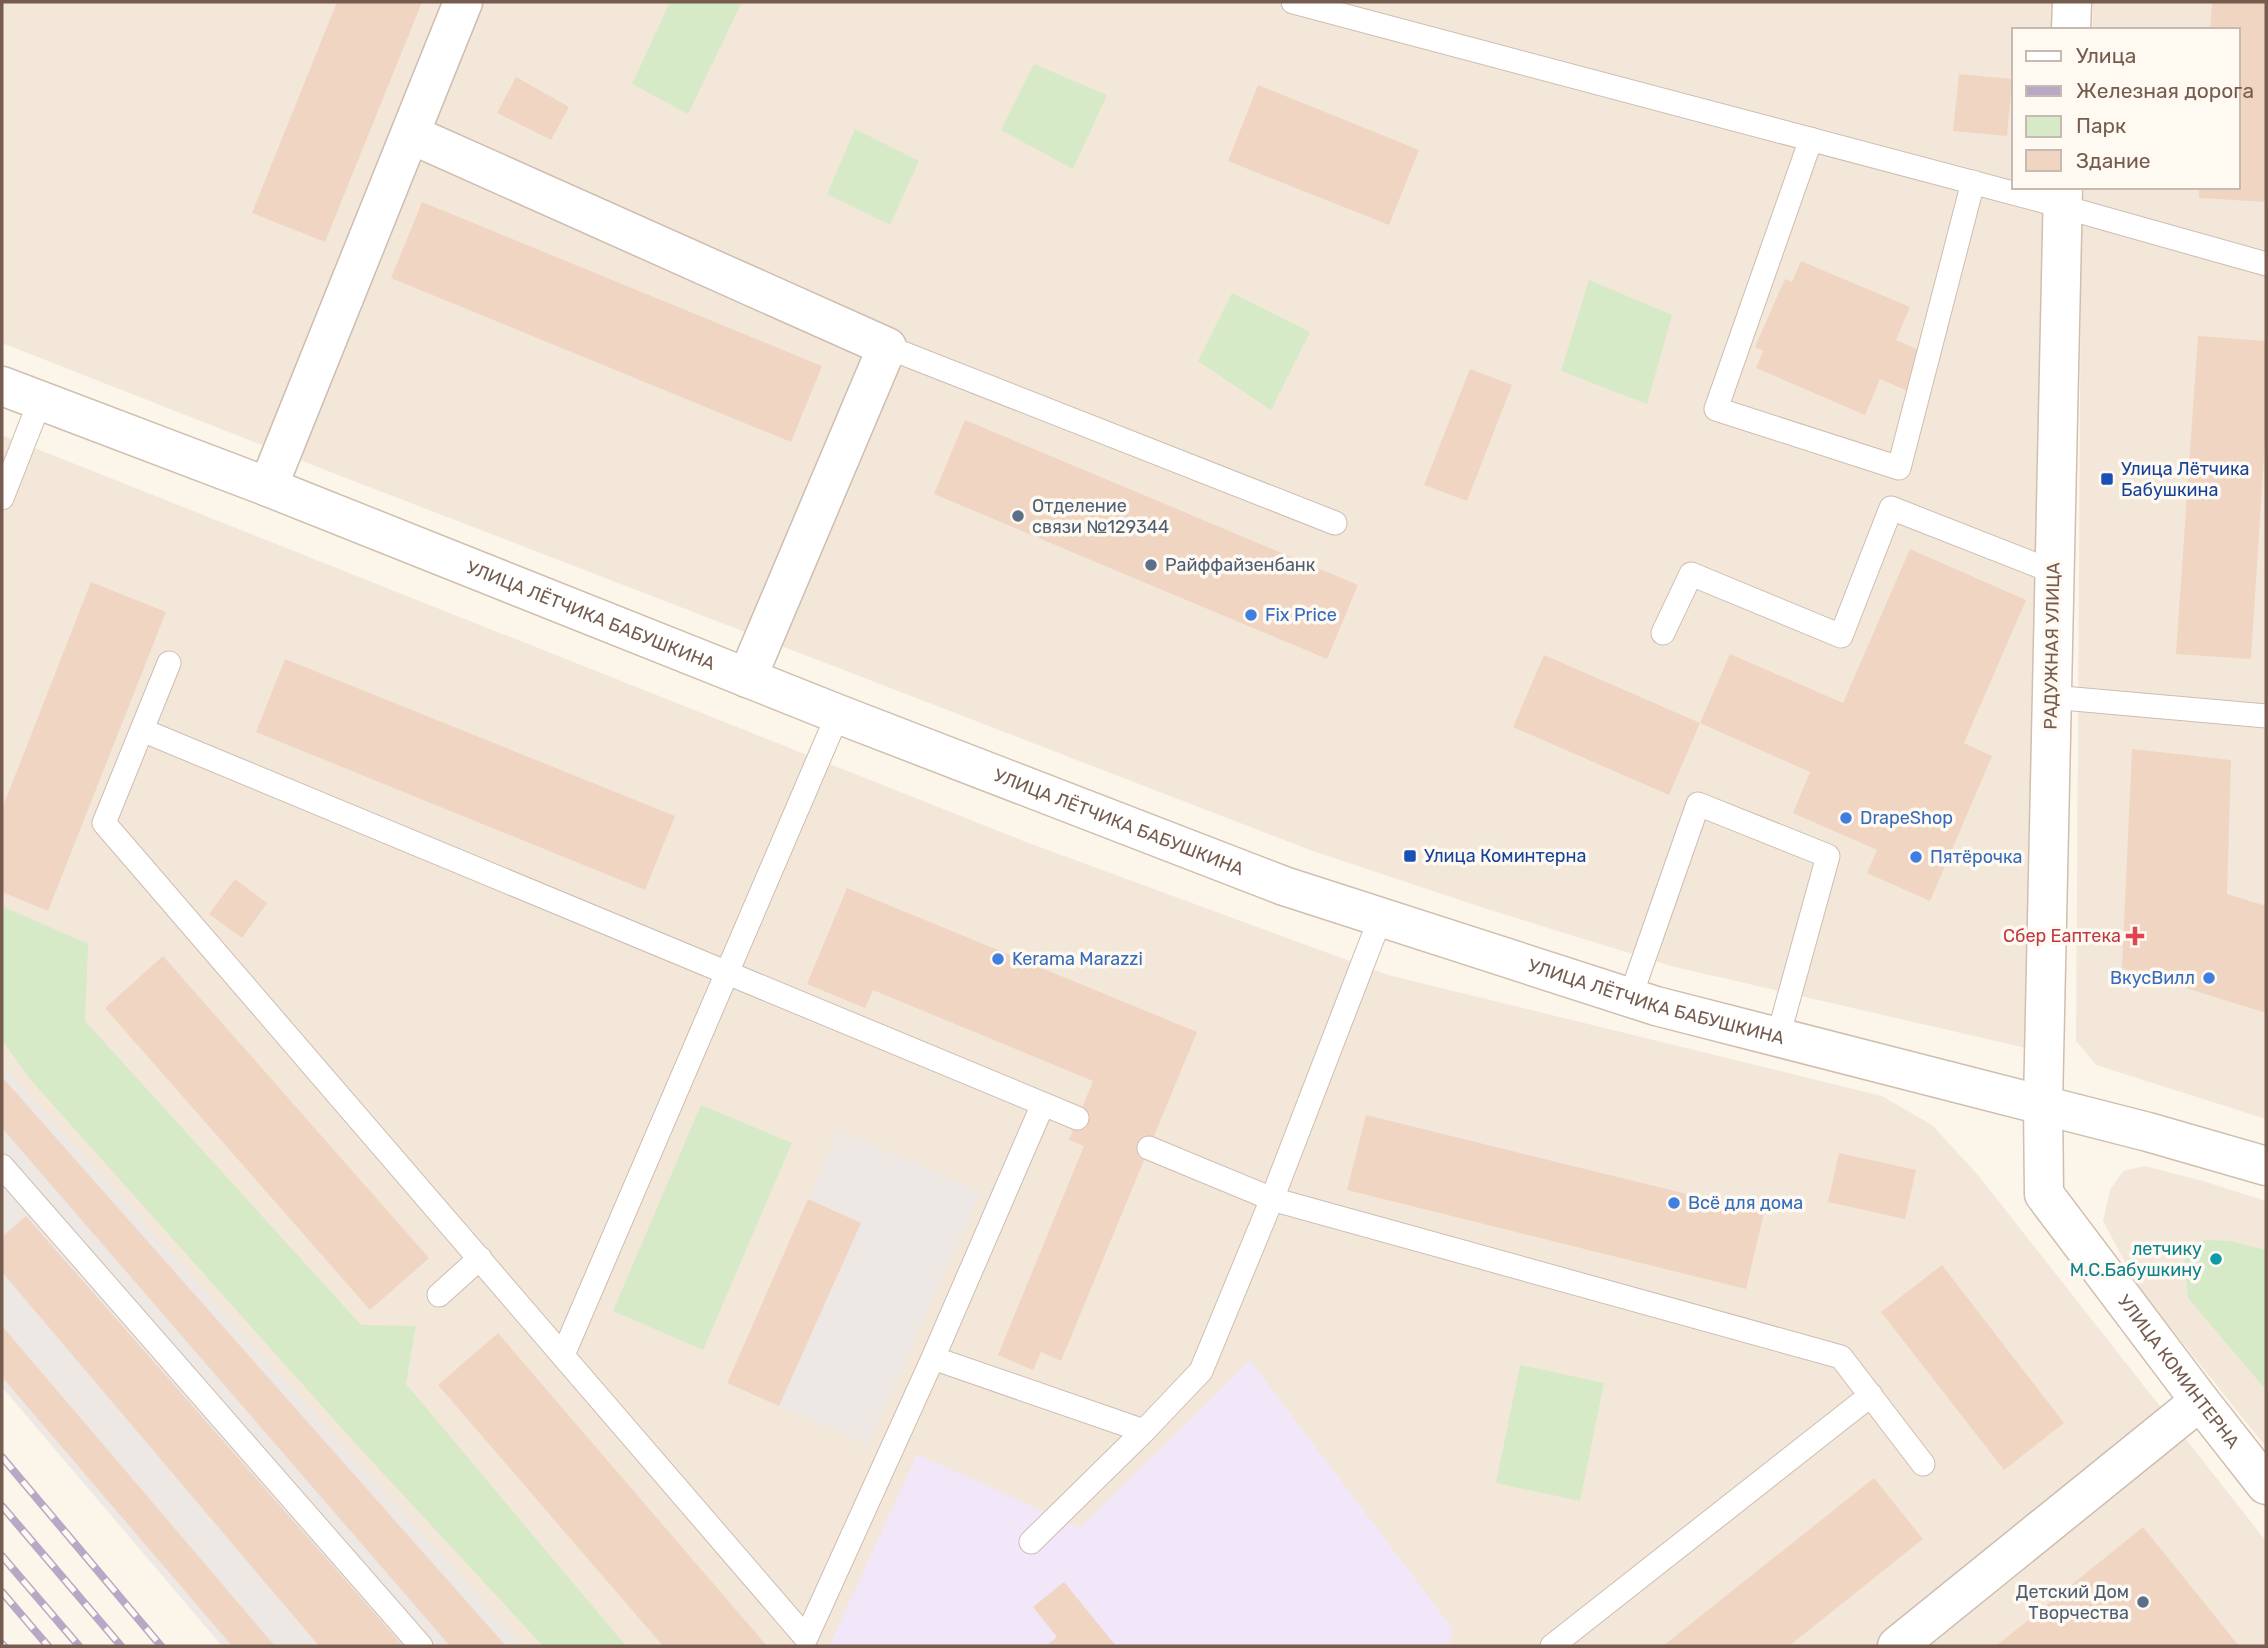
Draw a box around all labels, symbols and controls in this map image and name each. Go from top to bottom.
legend [2012,28,2240,189]
text: Улица [2076,43,2136,68]
text: Железная дорога [2076,78,2254,103]
text: Парк [2076,113,2126,138]
text: Здание [2076,148,2151,173]
place label: Улица Лётчика Бабушкина [2121,458,2249,501]
marker: Улица Лётчика Бабушкина [2099,471,2115,487]
place label: Отделение связи №129344 [1032,495,1169,538]
marker: Отделение связи №129344 [1010,508,1026,524]
place label: Райффайзенбанк [1165,554,1316,576]
street label: УЛИЦА ЛЁТЧИКА БАБУШКИНА [463,556,718,675]
marker: Райффайзенбанк [1143,557,1159,573]
street label: РАДУЖНАЯ УЛИЦА [2040,562,2064,730]
place label: Fix Price [1265,604,1337,626]
marker: Fix Price [1243,607,1259,623]
street label: УЛИЦА ЛЁТЧИКА БАБУШКИНА [991,764,1247,880]
place label: DrapeShop [1860,807,1953,829]
marker: DrapeShop [1838,810,1854,826]
place label: Улица Коминтерна [1424,845,1586,867]
place label: Пятёрочка [1930,846,2023,868]
marker: Улица Коминтерна [1402,848,1418,864]
marker: Пятёрочка [1908,849,1924,865]
place label: Сбер Еаптека [2003,925,2121,947]
marker: Сбер Еаптека [2127,928,2143,944]
place label: Kerama Marazzi [1012,948,1143,970]
marker: Kerama Marazzi [990,951,1006,967]
street label: УЛИЦА ЛЁТЧИКА БАБУШКИНА [1525,954,1787,1049]
place label: ВкусВилл [2110,967,2195,989]
marker: ВкусВилл [2201,970,2217,986]
place label: Всё для дома [1688,1192,1803,1214]
marker: Всё для дома [1666,1195,1682,1211]
place label: летчику М.С.Бабушкину [2070,1238,2202,1281]
marker: летчику М.С.Бабушкину [2208,1251,2224,1267]
street label: УЛИЦА КОМИНТЕРНА [2113,1291,2244,1453]
place label: Детский Дом Творчества [2016,1581,2129,1624]
marker: Детский Дом Творчества [2135,1594,2151,1610]

